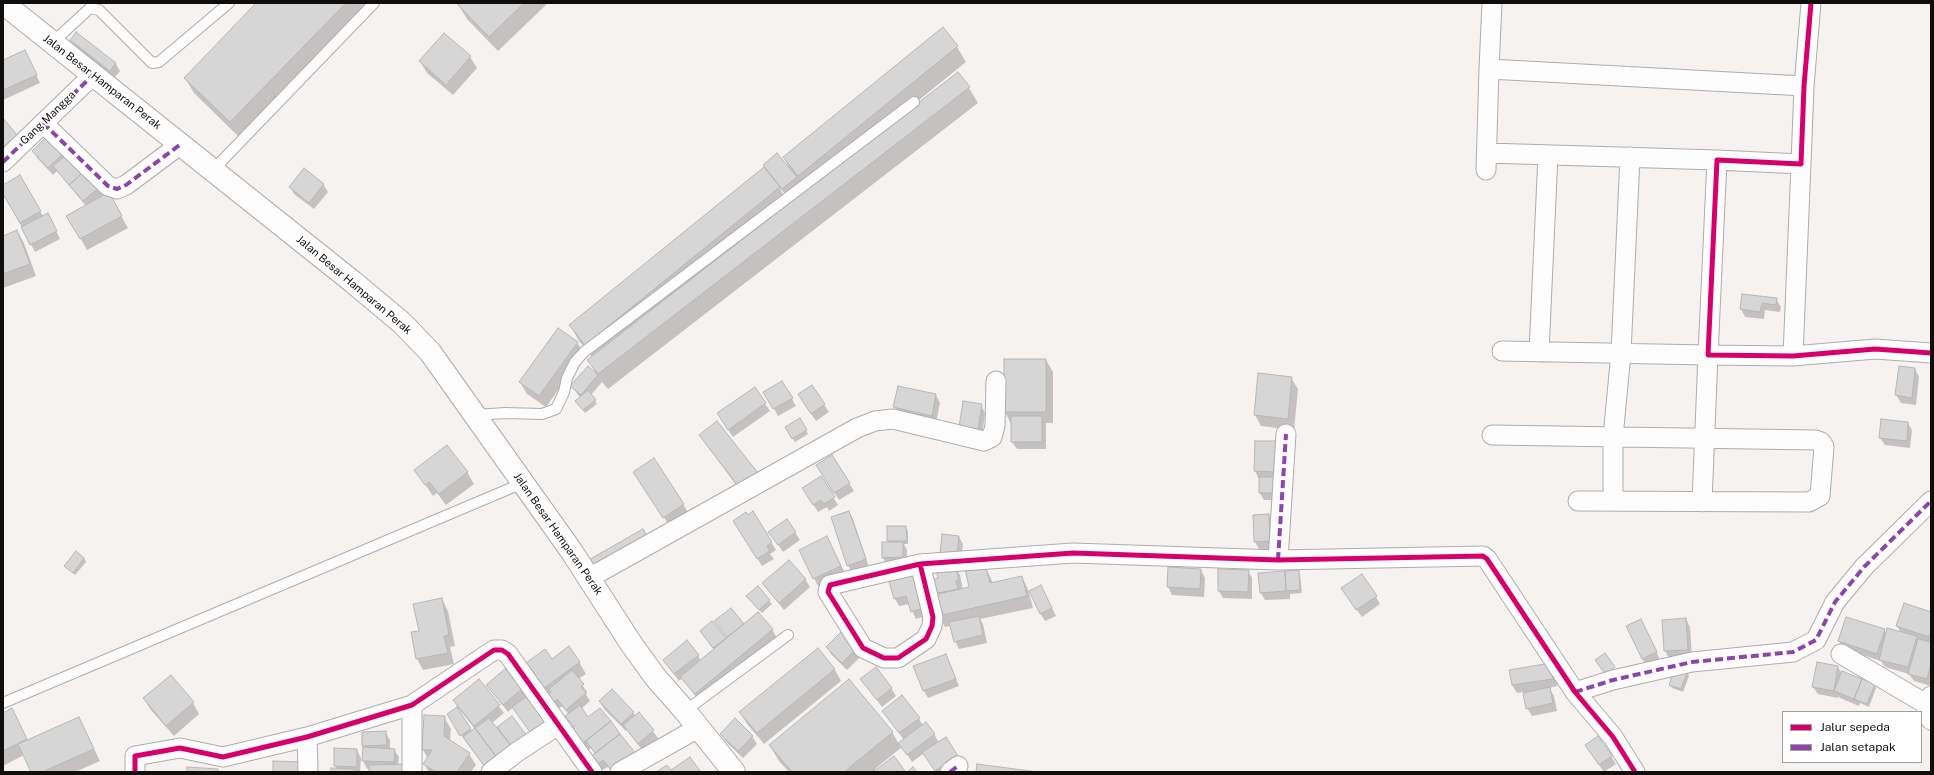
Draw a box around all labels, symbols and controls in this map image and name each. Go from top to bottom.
street label: Jalan Besar Hamparan Perak [40,32,164,132]
street label: Gang Mangga [18,88,78,148]
street label: Jalan Besar Hamparan Perak [294,233,414,337]
street label: Jalan Besar Hamparan Perak [511,470,605,598]
legend [1782,711,1922,763]
text: Jalur sepeda [1820,720,1890,734]
text: Jalan setapak [1820,740,1896,754]

